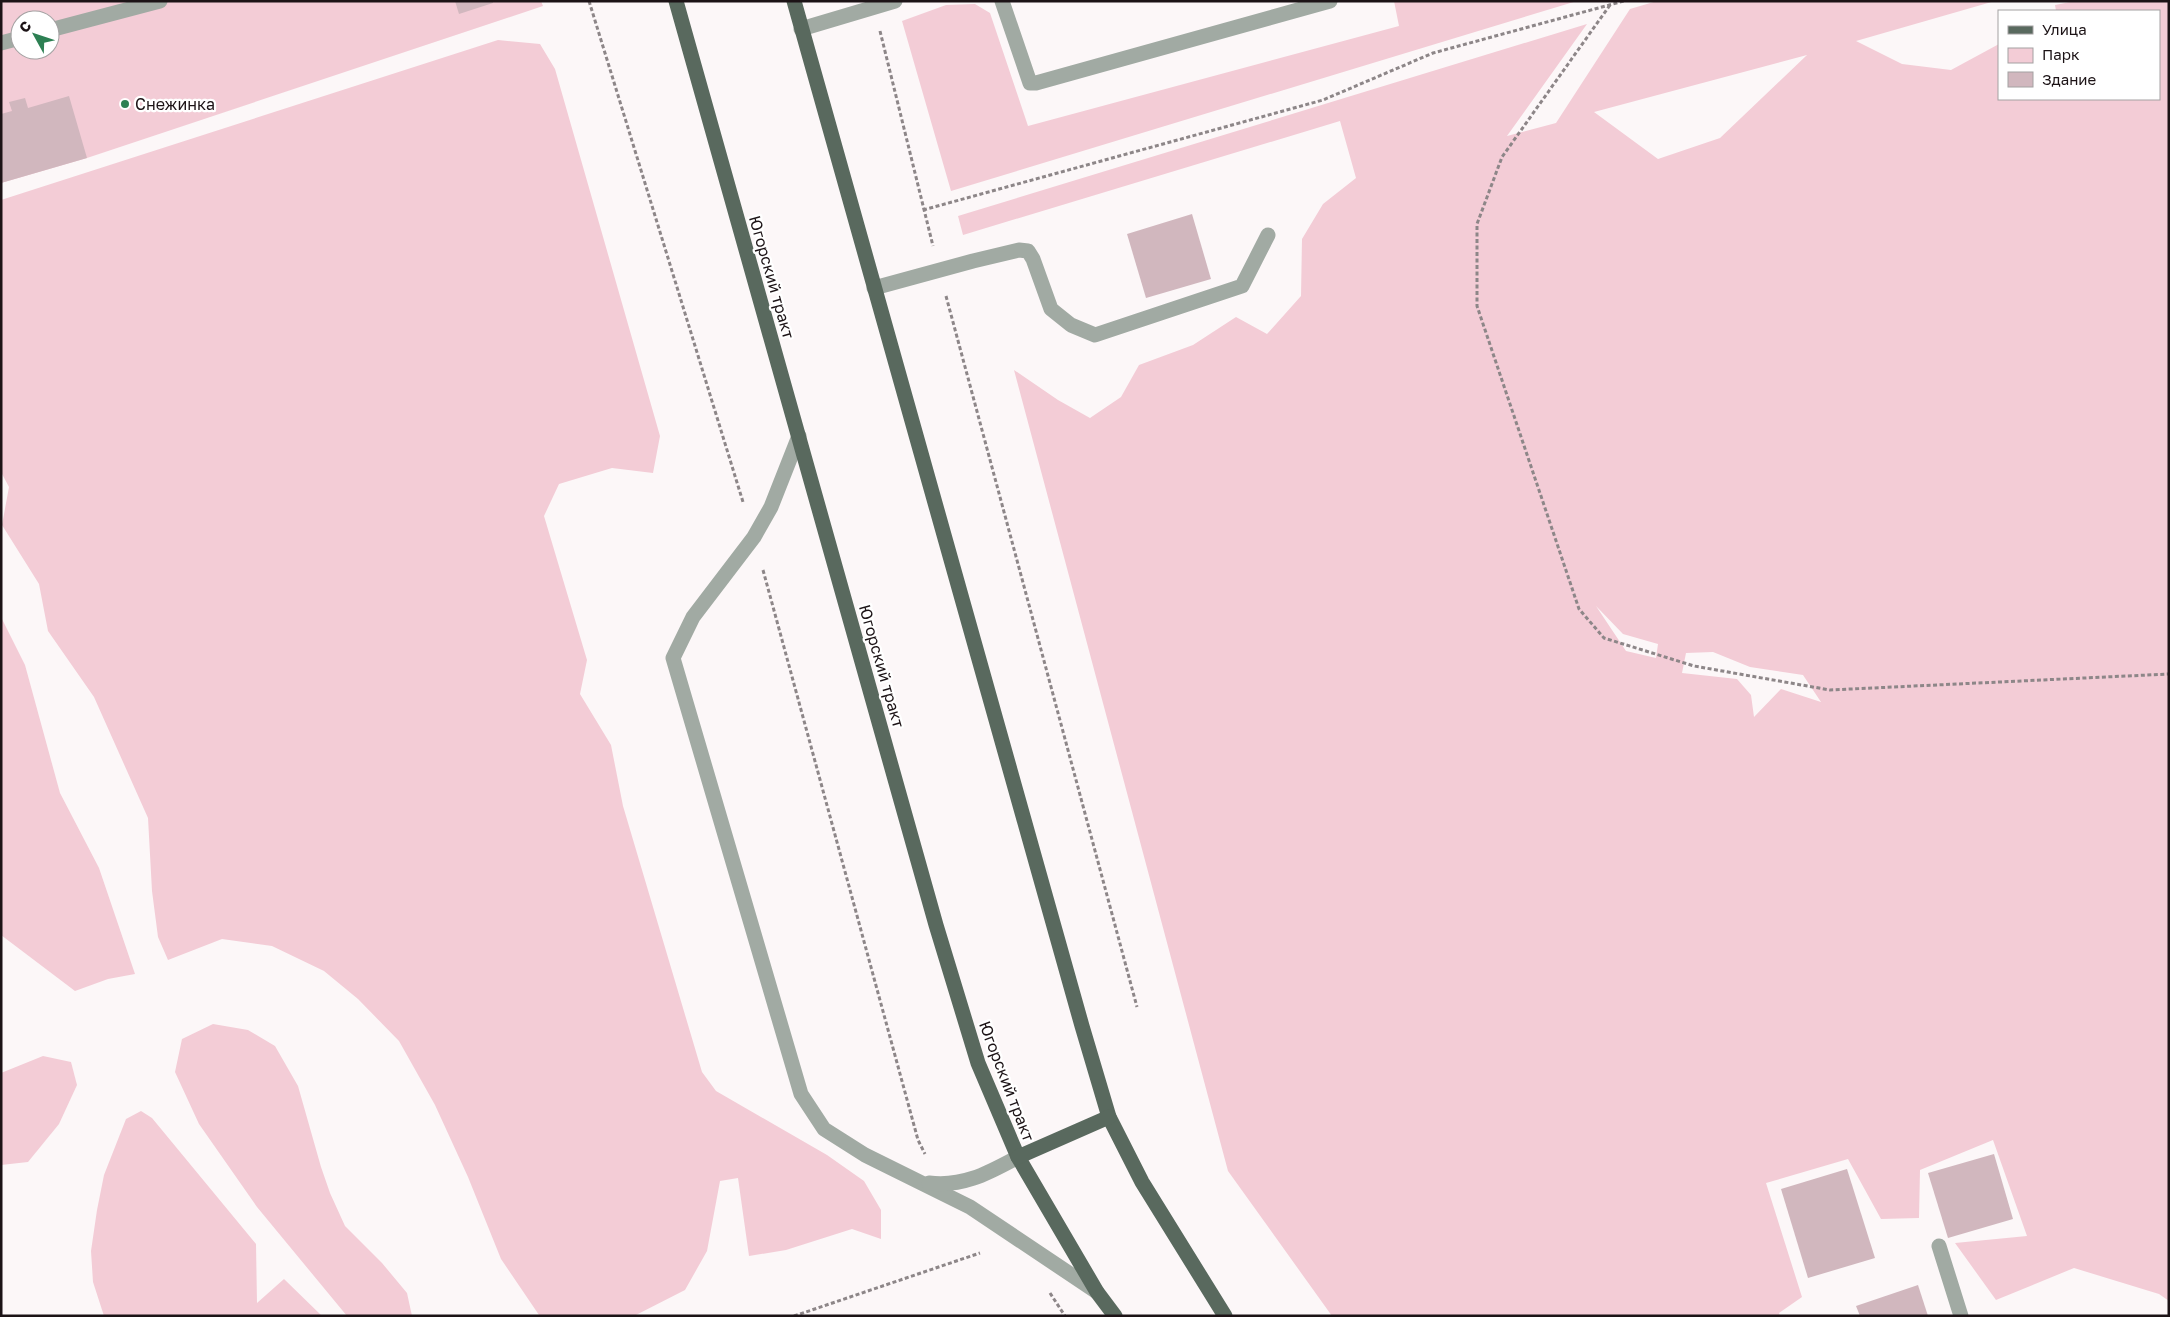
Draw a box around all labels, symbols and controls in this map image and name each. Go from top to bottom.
north arrow [10,10,60,60]
legend [1998,10,2160,100]
text: С [15,17,34,36]
text: Улица [2042,20,2087,38]
text: Парк [2042,45,2080,63]
text: Здание [2042,70,2096,88]
place label: Снежинка [135,94,215,114]
marker: Снежинка [119,98,131,110]
street label: Югорский тракт [745,213,799,341]
street label: Югорский тракт [855,602,909,730]
street label: Югорский тракт [975,1018,1039,1144]

